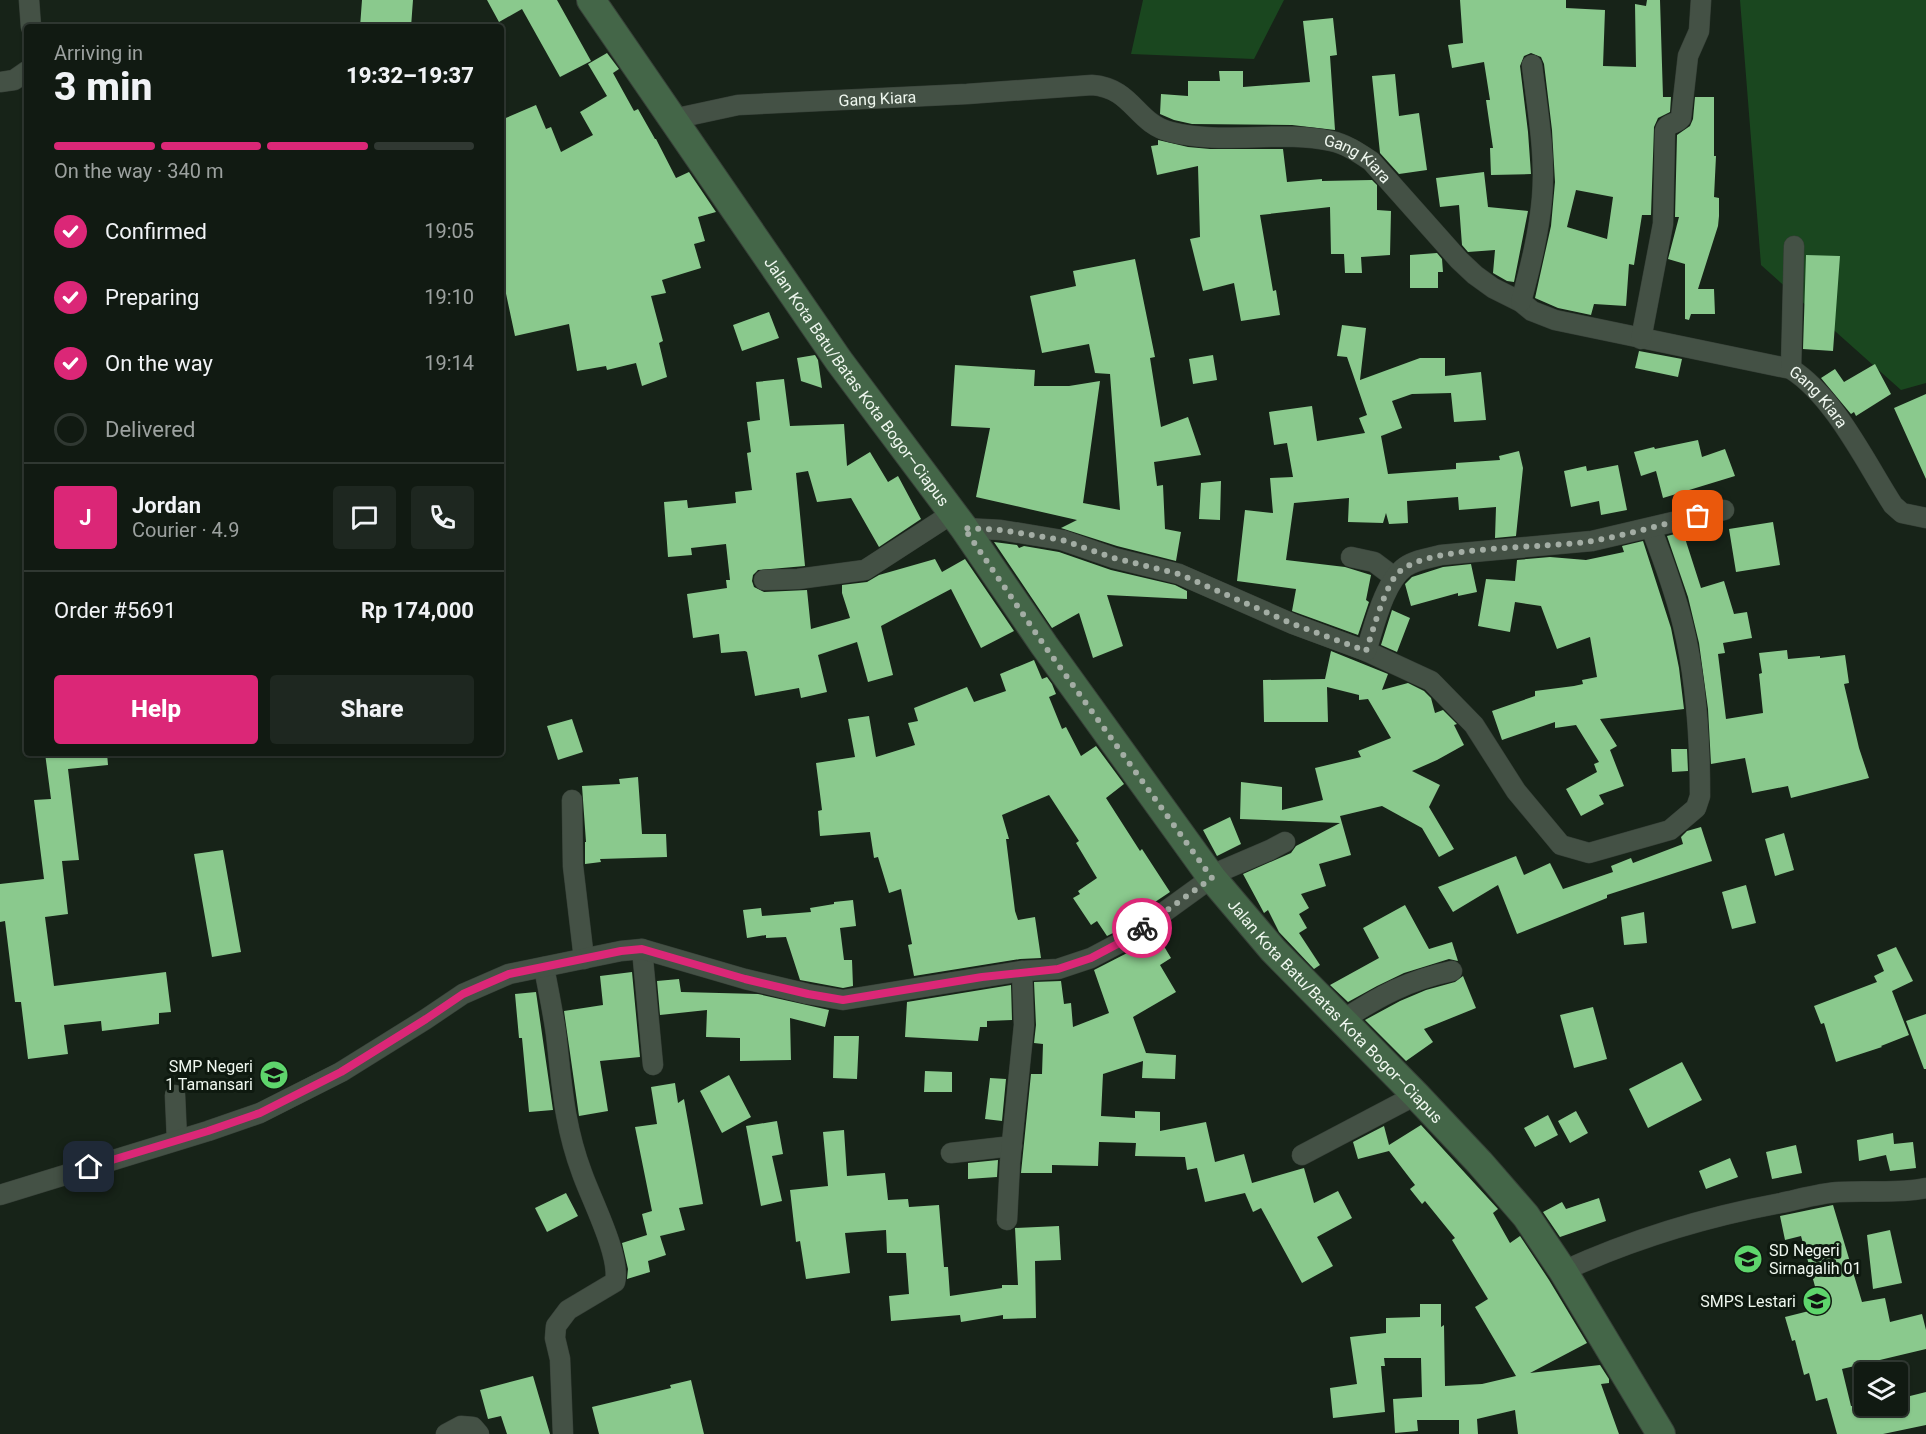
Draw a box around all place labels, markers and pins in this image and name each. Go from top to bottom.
pin [1672,490,1723,541]
place label: SMP Negeri 1 Tamansari [165,1057,253,1094]
school or university icon: SMP Negeri 1 Tamansari [258,1059,290,1091]
pin [63,1141,114,1192]
place label: SD Negeri Sirnagalih 01 [1769,1241,1862,1278]
school or university icon: SD Negeri Sirnagalih 01 [1732,1243,1764,1275]
school or university icon: SMPS Lestari [1801,1285,1833,1317]
place label: SMPS Lestari [1700,1292,1796,1311]

